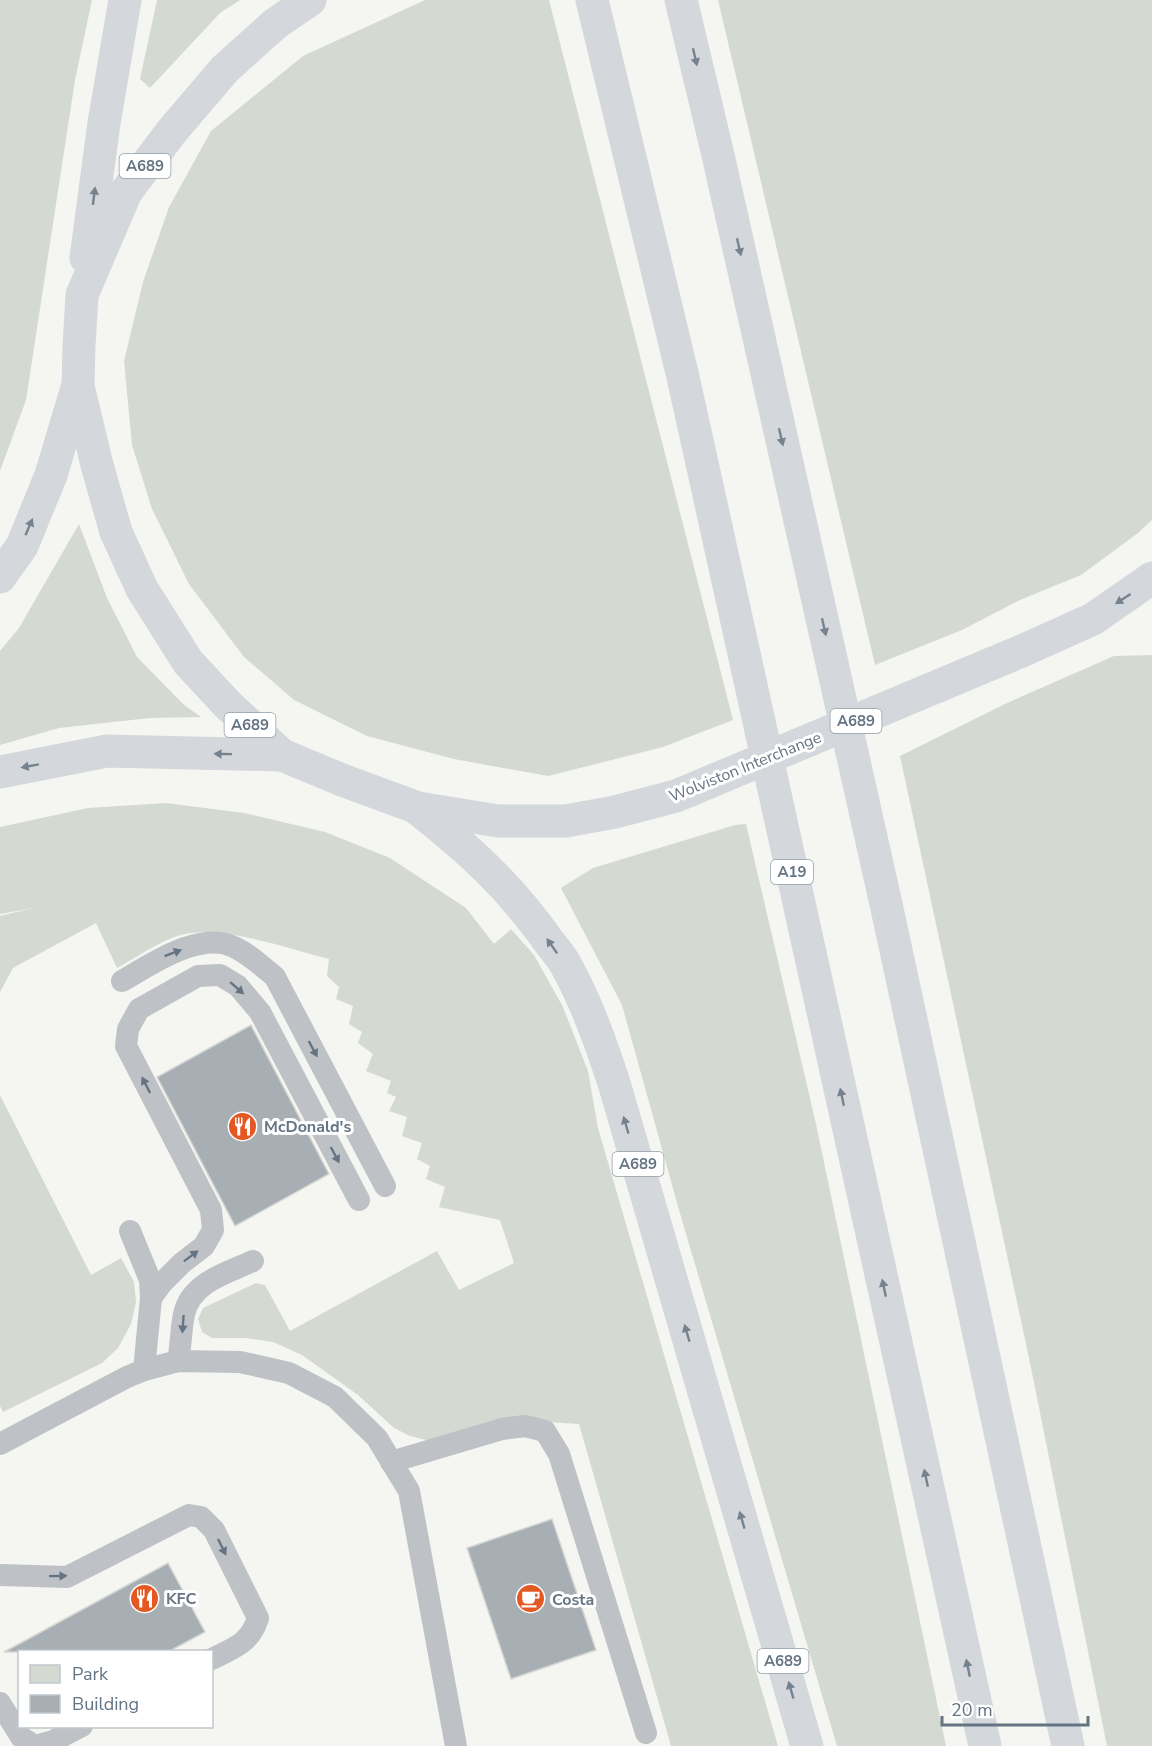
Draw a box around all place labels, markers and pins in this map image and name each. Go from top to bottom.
restaurant icon: McDonald's [227,1110,259,1142]
place label: McDonald's [264,1116,351,1138]
restaurant icon: KFC [129,1582,161,1614]
cafe icon: Costa [515,1583,547,1615]
place label: KFC [166,1588,196,1610]
place label: Costa [552,1589,594,1611]

